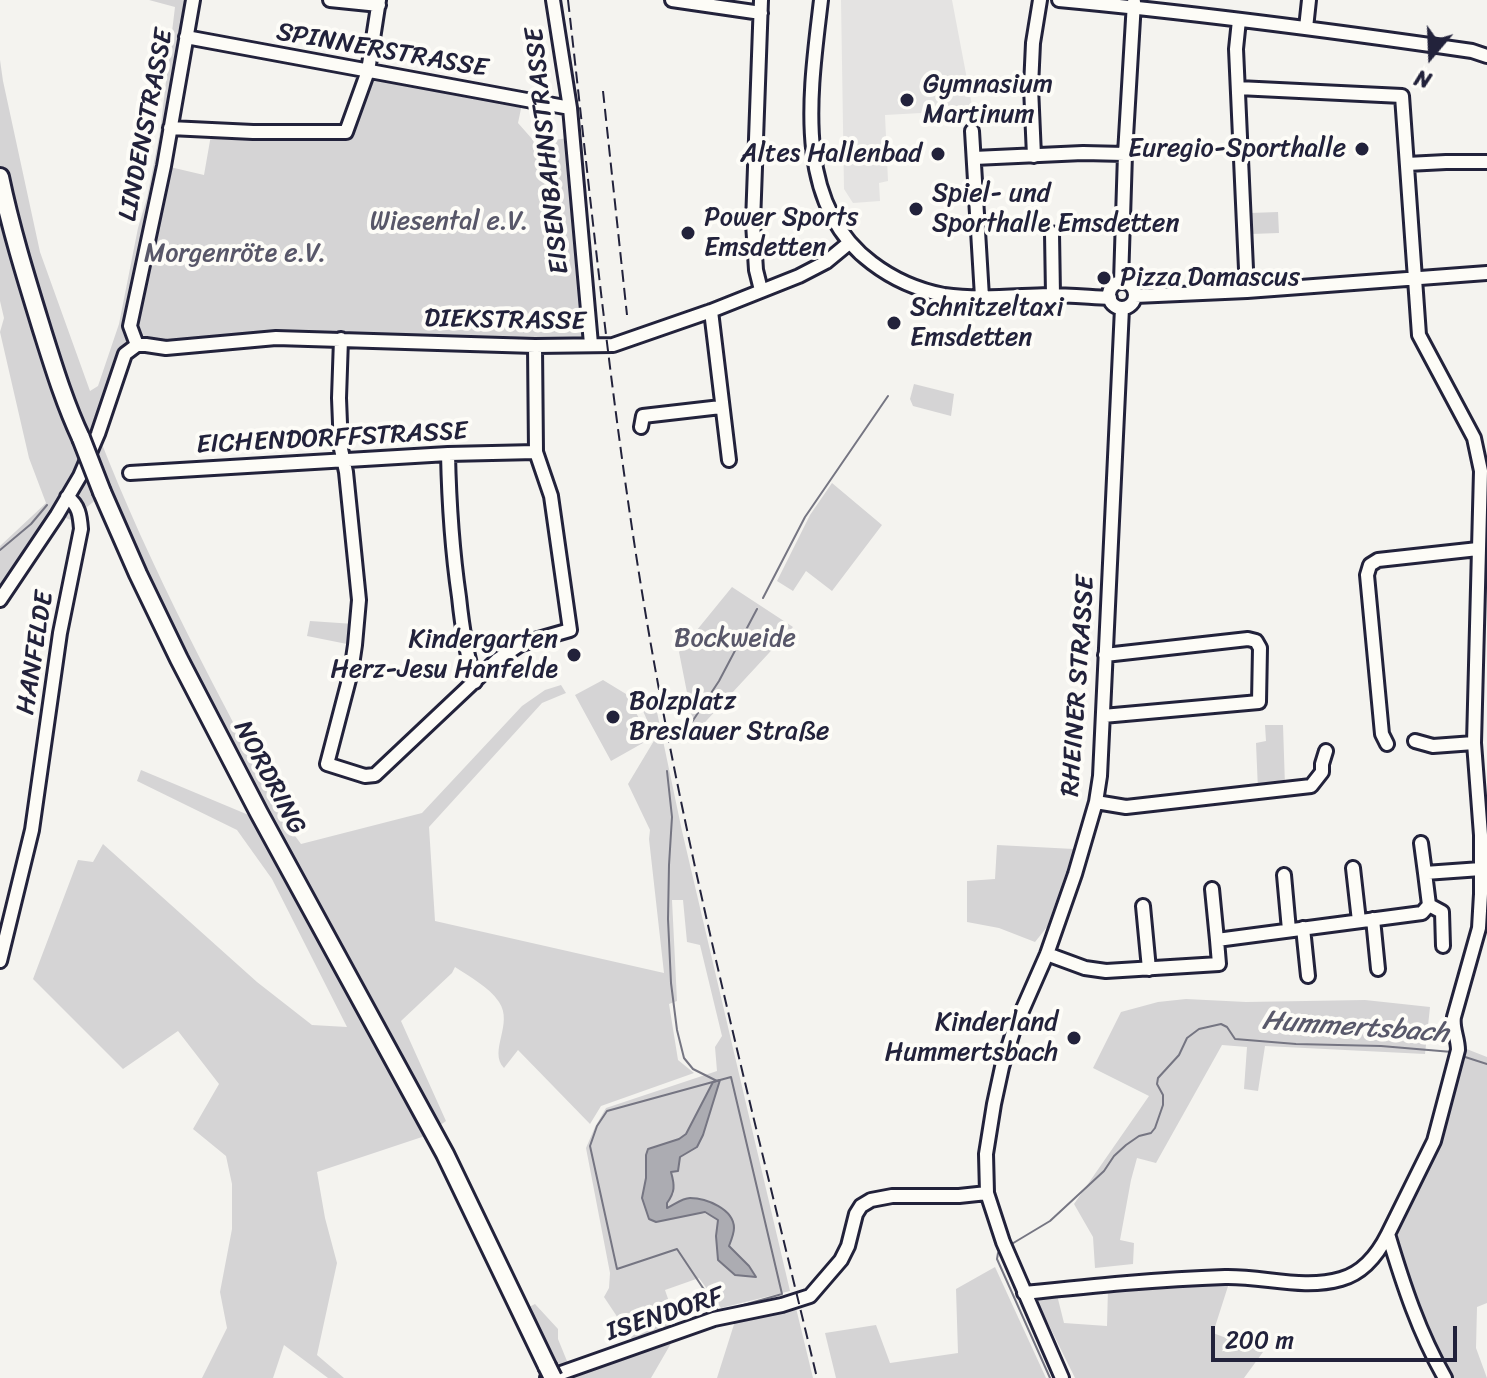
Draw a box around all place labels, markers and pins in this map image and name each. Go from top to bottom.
place label: Gymnasium Martinum [923,69,1053,130]
marker: Gymnasium Martinum [898,91,916,109]
place label: Euregio-Sporthalle [1128,133,1346,165]
place label: Altes Hallenbad [741,138,922,170]
marker: Euregio-Sporthalle [1353,140,1371,158]
marker: Altes Hallenbad [929,145,947,163]
place label: Spiel- und Sporthalle Emsdetten [932,178,1179,240]
marker: Spiel- und Sporthalle Emsdetten [907,200,925,218]
place label: Power Sports Emsdetten [704,202,858,264]
marker: Power Sports Emsdetten [679,224,697,242]
place label: Pizza Damascus [1120,262,1300,294]
marker: Pizza Damascus [1095,269,1113,287]
place label: Schnitzeltaxi Emsdetten [910,292,1064,354]
marker: Schnitzeltaxi Emsdetten [885,314,903,332]
place label: Kindergarten Herz-Jesu Hanfelde [330,624,558,686]
marker: Kindergarten Herz-Jesu Hanfelde [565,646,583,664]
place label: Bolzplatz Breslauer Straße [629,686,829,748]
marker: Bolzplatz Breslauer Straße [604,708,622,726]
place label: Kinderland Hummertsbach [885,1007,1058,1068]
marker: Kinderland Hummertsbach [1065,1029,1083,1047]

